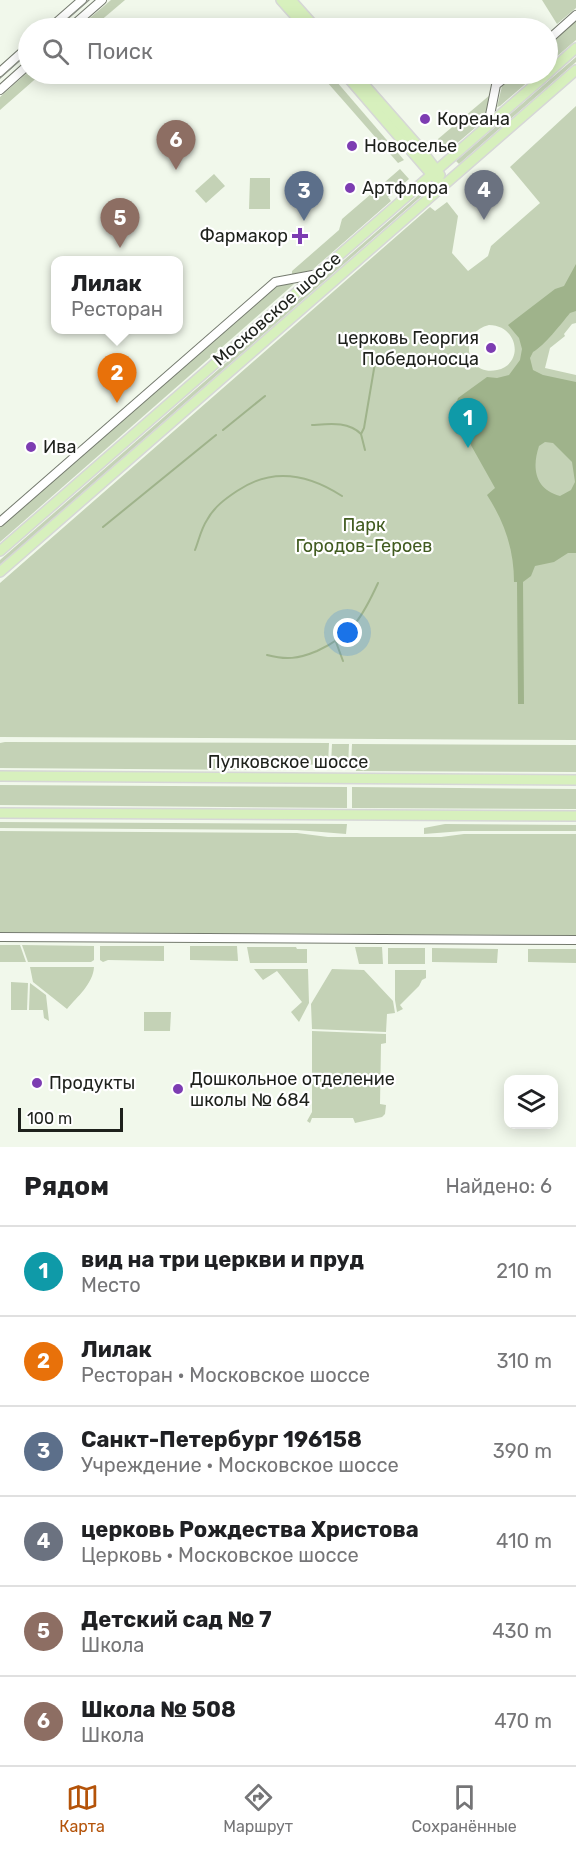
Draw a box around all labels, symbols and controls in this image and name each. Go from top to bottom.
search box [18,18,558,84]
icon: search [39,35,72,68]
text: Поиск [87,38,153,65]
place label: Кореана [437,108,510,130]
marker: Кореана [418,112,432,126]
pin: 6 [156,120,195,170]
place label: Новоселье [364,135,457,157]
marker: Новоселье [345,139,359,153]
pin: 4 [464,170,504,220]
pin: 3 [284,172,324,221]
place label: Артфлора [362,177,448,199]
marker: Артфлора [343,181,357,195]
pin: 5 [100,198,140,248]
place label: Фармакор [199,225,288,247]
marker: Фармакор [293,229,307,243]
street label: Московское шоссе [208,247,346,371]
popup [51,256,183,334]
text: Лилак [71,270,142,297]
text: Ресторан [71,297,163,321]
place label: церковь Георгия Победоносца [337,327,479,370]
marker: церковь Георгия Победоносца [484,341,498,355]
pin: 2 [98,354,136,403]
pin: 1 [448,398,488,448]
place label: Ива [43,436,76,458]
marker: Ива [24,440,38,454]
park label: Парк Городов-Героев [296,514,432,557]
your location [333,618,362,647]
street label: Пулковское шоссе [208,751,368,773]
place label: Дошкольное отделение школы № 684 [190,1068,395,1111]
place label: Продукты [49,1072,135,1094]
map controls [504,1075,558,1129]
button: layers [504,1075,558,1129]
marker: Продукты [30,1076,44,1090]
marker: Дошкольное отделение школы № 684 [171,1082,185,1096]
scale bar [18,1105,123,1132]
text: 100 m [27,1109,72,1128]
text: Рядом [24,1171,109,1202]
text: Найдено: 6 [446,1174,552,1198]
text: вид на три церкви и пруд [81,1246,364,1273]
text: 1 [39,1259,48,1283]
text: 210 m [496,1259,552,1283]
text: Место [81,1273,141,1297]
text: Лилак [81,1336,152,1363]
text: 2 [37,1349,50,1373]
text: 310 m [496,1349,552,1373]
text: Ресторан · Московское шоссе [81,1363,370,1387]
text: Санкт-Петербург 196158 [81,1426,362,1453]
text: 3 [37,1439,50,1463]
text: 390 m [493,1439,552,1463]
text: Учреждение · Московское шоссе [81,1453,399,1477]
text: церковь Рождества Христова [81,1516,419,1543]
text: 4 [37,1529,50,1553]
text: 410 m [496,1529,552,1553]
text: Церковь · Московское шоссе [81,1543,359,1567]
text: Детский сад № 7 [81,1606,272,1633]
text: 5 [37,1619,50,1643]
text: 430 m [492,1619,552,1643]
text: Школа [81,1633,144,1657]
text: Школа № 508 [81,1696,236,1723]
text: 6 [37,1709,50,1733]
text: 470 m [494,1709,552,1733]
text: Школа [81,1723,144,1747]
tab: Карта [59,1781,105,1836]
tab: Маршрут [223,1781,293,1836]
tab: Сохранённые [411,1781,517,1836]

